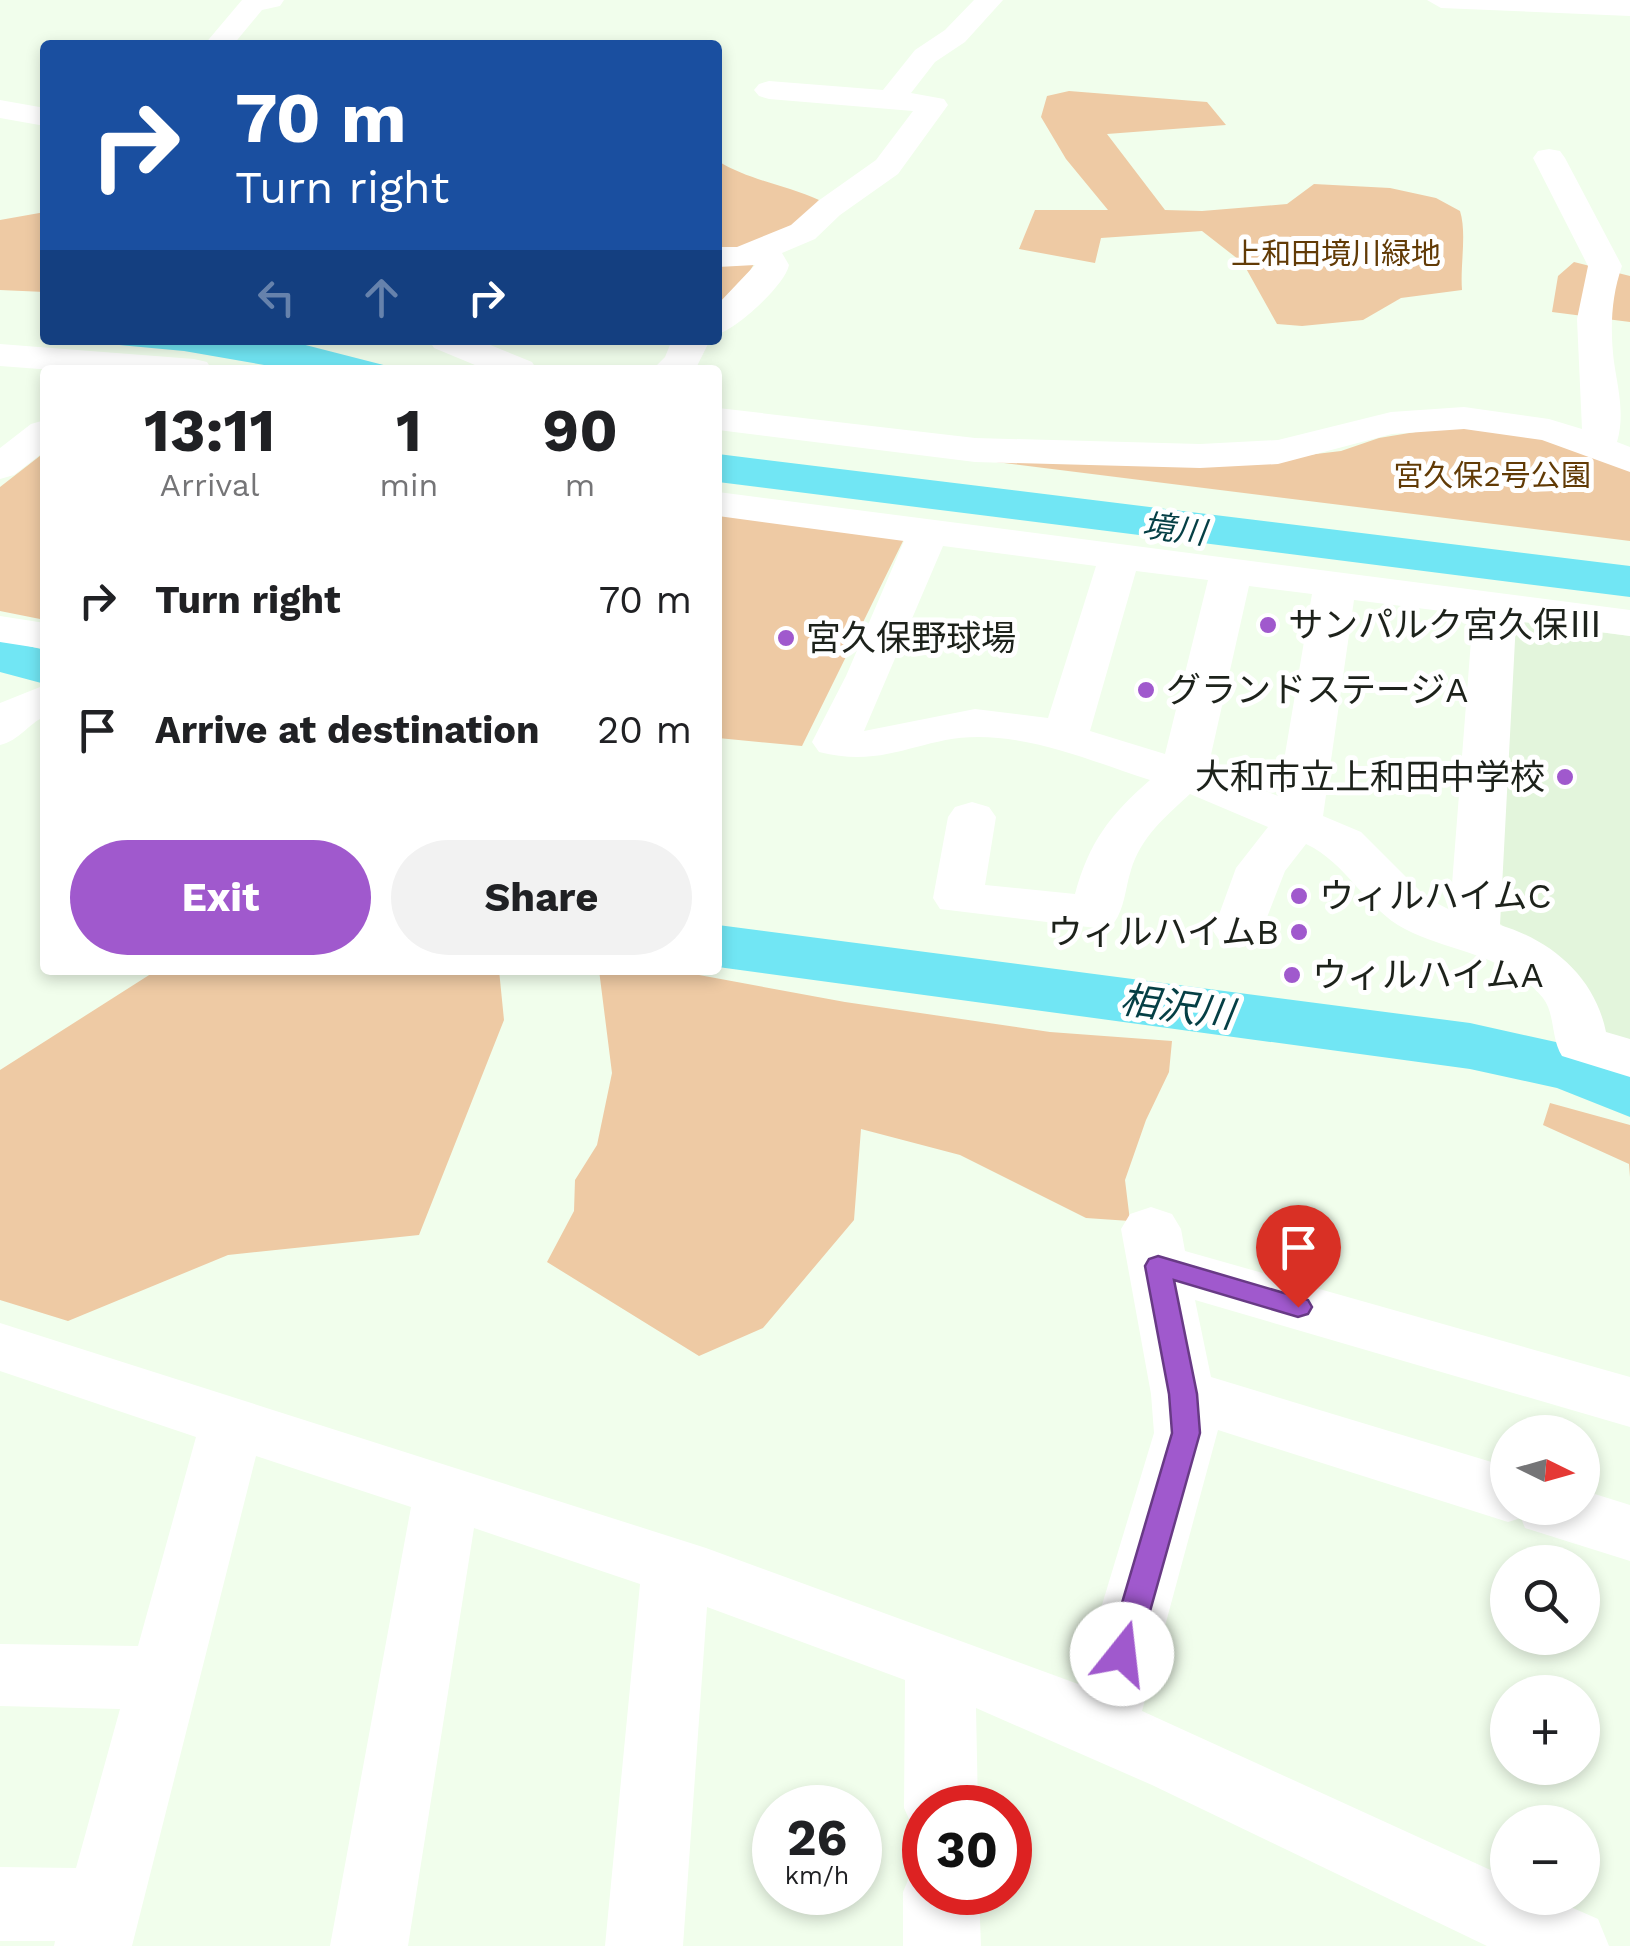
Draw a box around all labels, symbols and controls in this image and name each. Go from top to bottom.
text: 70 m [235,77,407,159]
icon: right [70,80,200,210]
text: Turn right [235,161,449,214]
park label: 上和田境川緑地 [1231,236,1441,271]
icon: left [249,270,304,325]
icon: ahead [354,270,409,325]
icon: right [459,270,514,325]
text: 13:11 [144,395,275,466]
text: 1 [396,395,422,466]
text: 90 [542,395,618,466]
park label: 宮久保2号公園 [1393,458,1591,493]
text: Arrival [160,466,260,504]
text: min [379,466,438,504]
text: m [565,466,595,504]
water label: 境川 [1140,506,1211,552]
icon: right [70,573,125,628]
text: Turn right [155,578,341,622]
text: 70 m [599,578,692,622]
place label: サンパルク宮久保Ⅲ [1288,604,1603,646]
marker: サンパルク宮久保Ⅲ [1257,614,1279,636]
place label: 宮久保野球場 [806,617,1016,659]
marker: 宮久保野球場 [775,627,797,649]
place label: グランドステージA [1166,669,1468,711]
marker: グランドステージA [1135,679,1157,701]
icon: arrive [70,703,125,758]
text: Arrive at destination [155,708,540,752]
text: 20 m [597,708,692,752]
place label: 大和市立上和田中学校 [1195,756,1545,798]
marker: 大和市立上和田中学校 [1554,766,1576,788]
button: Exit [70,840,371,955]
button: Share [391,840,692,955]
place label: ウィルハイムC [1319,875,1552,917]
marker: ウィルハイムC [1288,885,1310,907]
place label: ウィルハイムB [1048,911,1279,953]
marker: ウィルハイムB [1288,921,1310,943]
place label: ウィルハイムA [1312,954,1544,996]
marker: ウィルハイムA [1281,964,1303,986]
water label: 相沢川 [1117,977,1240,1037]
pin [1256,1205,1341,1308]
icon: arrive [1271,1220,1326,1275]
north arrow [1490,1415,1600,1525]
map controls [1490,1415,1600,1915]
button: search [1490,1545,1600,1655]
position arrow [1070,1602,1174,1706]
button: + [1490,1675,1600,1785]
speed limit sign: 30 [902,1785,1032,1915]
button: − [1490,1805,1600,1915]
text: 26 [787,1808,847,1867]
text: km/h [785,1861,849,1890]

